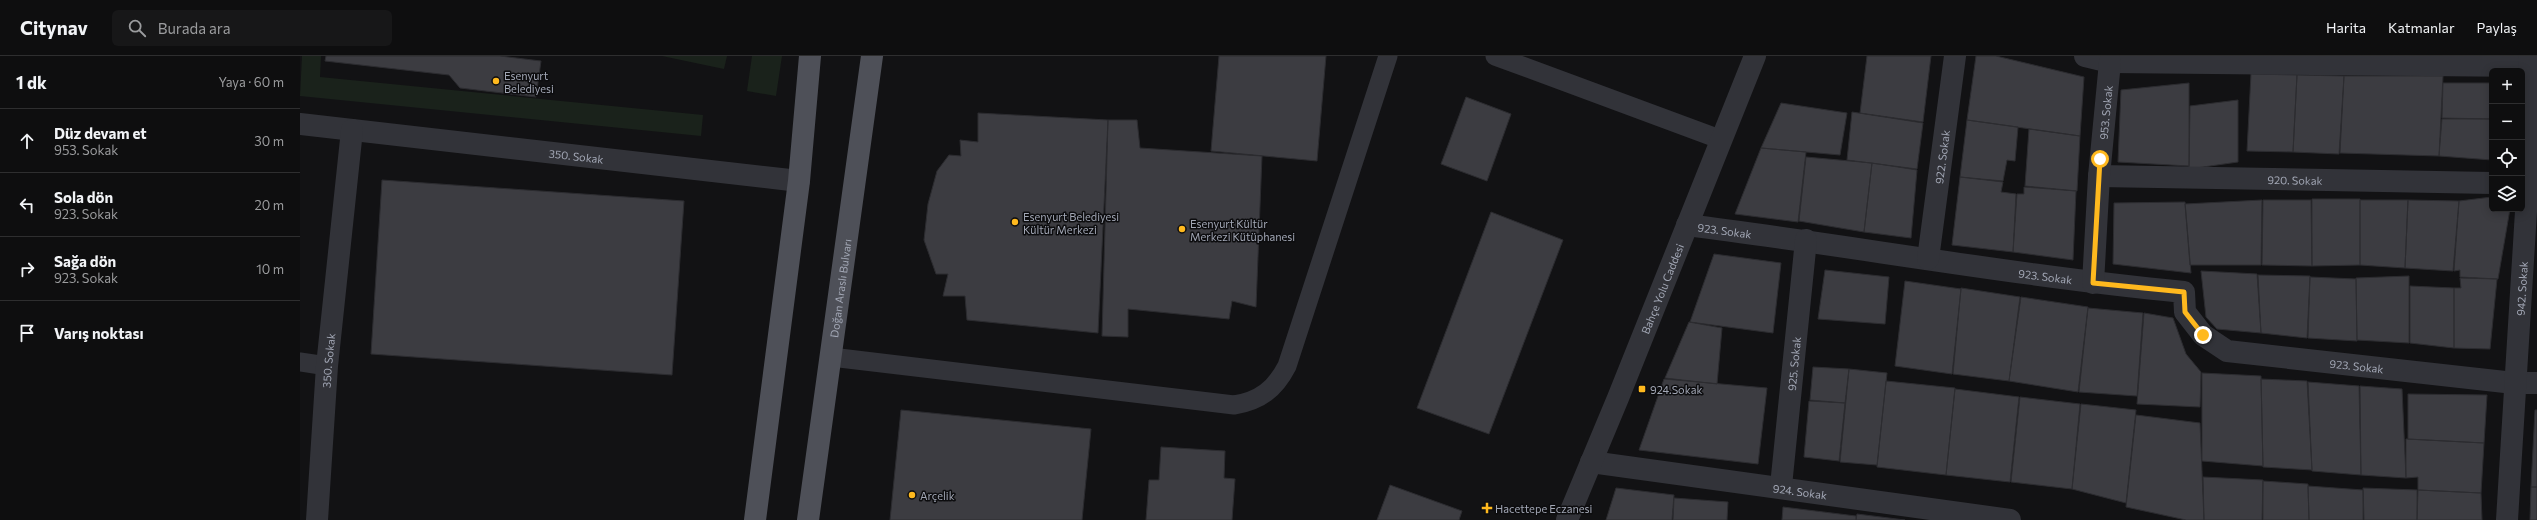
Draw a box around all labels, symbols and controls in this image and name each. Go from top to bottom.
search box [112,10,392,46]
text: Citynav [20,16,88,39]
icon: search [126,17,148,39]
text: Burada ara [158,19,230,37]
text: Harita [2326,19,2366,36]
text: Katmanlar [2388,19,2455,36]
text: Paylaş [2477,19,2517,36]
map controls [2489,68,2525,212]
button: + [2489,68,2525,104]
place label: Esenyurt Belediyesi [504,69,554,95]
text: 1 dk [16,72,47,93]
text: Yaya · 60 m [219,74,284,90]
marker: Esenyurt Belediyesi [491,76,501,86]
street label: 953. Sokak [2096,85,2114,140]
button: − [2489,104,2525,140]
text: Düz devam et [54,124,147,142]
street label: 922. Sokak [1932,129,1952,185]
icon: ahead [16,130,38,152]
text: 30 m [254,133,284,149]
button: locate [2489,140,2525,176]
text: 953. Sokak [54,142,118,158]
street label: 350. Sokak [548,146,604,165]
route start [2091,150,2109,168]
street label: 920. Sokak [2267,173,2323,186]
button: layers [2489,176,2525,212]
text: Sola dön [54,188,113,206]
icon: left [16,194,38,216]
text: 20 m [255,197,284,213]
text: 923. Sokak [54,206,118,222]
place label: Esenyurt Belediyesi Kültür Merkezi [1023,210,1119,236]
marker: Esenyurt Belediyesi Kültür Merkezi [1010,217,1020,227]
place label: Esenyurt Kültür Merkezi Kütüphanesi [1190,217,1295,243]
street label: 923. Sokak [1697,220,1753,240]
marker: Esenyurt Kültür Merkezi Kütüphanesi [1177,224,1187,234]
street label: Doğan Araslı Bulvarı [827,238,853,339]
street label: Bahçe Yolu Caddesi [1638,242,1686,336]
text: Sağa dön [54,252,116,270]
icon: right [16,258,38,280]
text: 10 m [256,261,284,277]
street label: 942. Sokak [2513,261,2529,316]
street label: 923. Sokak [2018,266,2073,286]
text: 923. Sokak [54,270,118,286]
icon: arrive [16,322,38,344]
text: Varış noktası [54,324,144,342]
route end [2194,326,2212,344]
street label: 350. Sokak [319,332,337,388]
street label: 925. Sokak [1784,336,1803,391]
street label: 923. Sokak [2329,356,2384,375]
place label: 924.Sokak [1650,383,1702,396]
marker: 924.Sokak [1637,384,1647,394]
street label: 924. Sokak [1772,481,1828,501]
place label: Arçelik [920,489,955,502]
marker: Arçelik [907,490,917,500]
place label: Hacettepe Eczanesi [1495,502,1593,515]
marker: Hacettepe Eczanesi [1482,503,1492,513]

